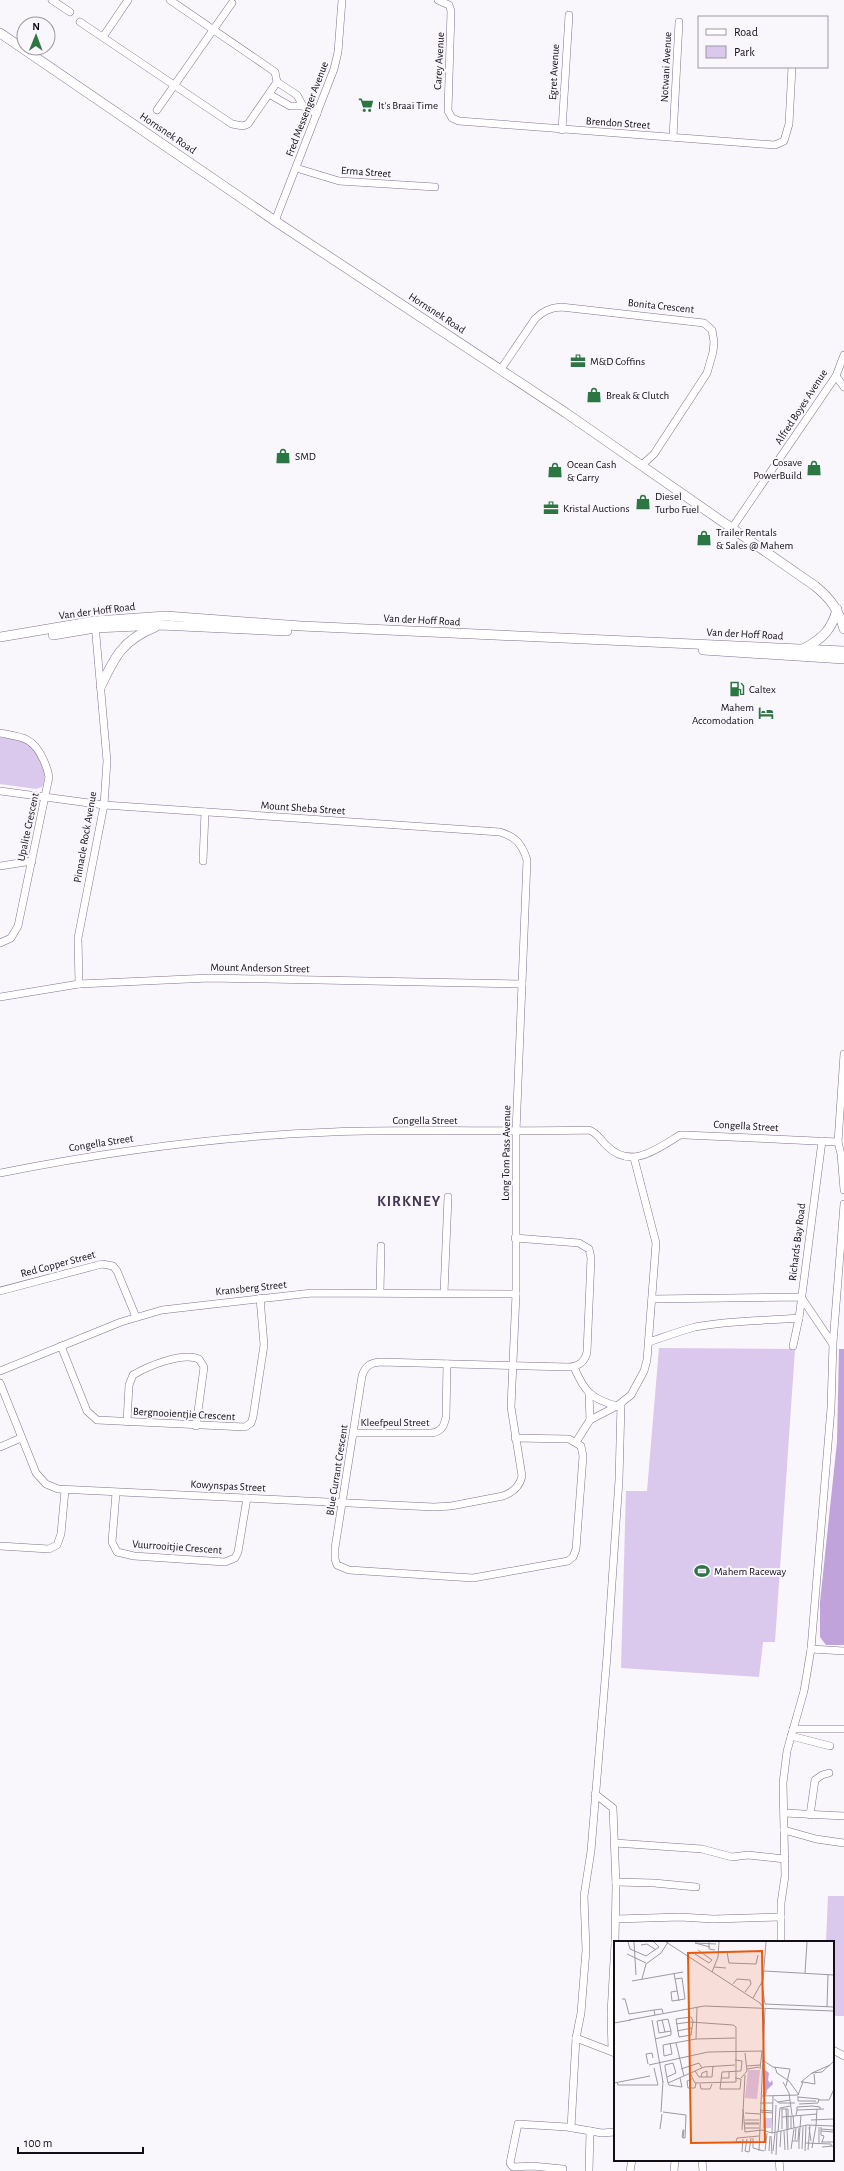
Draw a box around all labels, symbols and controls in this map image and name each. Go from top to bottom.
north arrow [16,16,56,56]
legend [698,16,828,68]
text: N [32,21,40,32]
text: Road [734,26,758,38]
street label: Notwani Avenue [659,31,673,103]
street label: Carey Avenue [432,32,446,90]
street label: Egret Avenue [547,44,561,100]
text: Park [734,46,755,58]
street label: Fred Messenger Avenue [284,60,330,158]
supermarket icon: It's Braai Time [357,96,375,114]
place label: It's Braai Time [378,100,438,111]
street label: Hornsnek Road [138,110,198,156]
street label: Brendon Street [585,115,651,131]
street label: Erma Street [341,165,392,179]
street label: Hornsnek Road [407,291,468,336]
street label: Bonita Crescent [627,297,695,315]
office icon: M&D Coffins [569,352,587,370]
place label: M&D Coffins [590,356,645,367]
street label: Alfred Boyes Avenue [773,367,829,447]
shop icon: Break & Clutch [585,386,603,404]
place label: Break & Clutch [606,390,669,401]
shop icon: SMD [274,447,292,465]
place label: SMD [295,451,316,462]
place label: Cosave PowerBuild [753,457,802,481]
place label: Ocean Cash & Carry [567,459,616,483]
shop icon: Cosave PowerBuild [805,459,823,477]
shop icon: Ocean Cash & Carry [546,461,564,479]
place label: Diesel Turbo Fuel [655,491,699,515]
shop icon: Diesel Turbo Fuel [634,493,652,511]
office icon: Kristal Auctions [542,499,560,517]
place label: Kristal Auctions [563,503,630,514]
place label: Trailer Rentals & Sales @ Mahem [716,527,794,551]
shop icon: Trailer Rentals & Sales @ Mahem [695,529,713,547]
street label: Van der Hoff Road [58,601,136,621]
street label: Van der Hoff Road [383,612,461,628]
street label: Van der Hoff Road [706,626,784,642]
fuel station icon: Caltex [728,680,746,698]
place label: Caltex [749,684,776,695]
place label: Mahem Accomodation [692,702,754,726]
hotel icon: Mahem Accomodation [757,704,775,722]
street label: Pinnacle Rock Avenue [72,790,98,884]
street label: Upalite Crescent [15,791,41,862]
street label: Mount Sheba Street [260,800,346,816]
street label: Mount Anderson Street [210,962,310,974]
street label: Long Tom Pass Avenue [500,1105,512,1201]
street label: Congella Street [392,1115,458,1126]
street label: Congella Street [713,1119,779,1133]
street label: Congella Street [68,1132,135,1154]
district label: KIRKNEY [377,1194,441,1209]
street label: Richards Bay Road [787,1202,807,1281]
street label: Red Copper Street [20,1249,97,1279]
street label: Kransberg Street [215,1279,288,1297]
street label: Bergnooientjie Crescent [133,1406,236,1422]
street label: Kleefpeul Street [361,1417,430,1428]
street label: Blue Currant Crescent [324,1423,350,1516]
street label: Kowynspas Street [190,1479,266,1493]
street label: Vuurrooitjie Crescent [132,1538,223,1556]
sports icon: Mahem Raceway [693,1562,711,1580]
place label: Mahem Raceway [714,1566,786,1577]
inset map [614,1941,834,2161]
scale bar [18,2129,143,2155]
text: 100 m [24,2137,52,2149]

